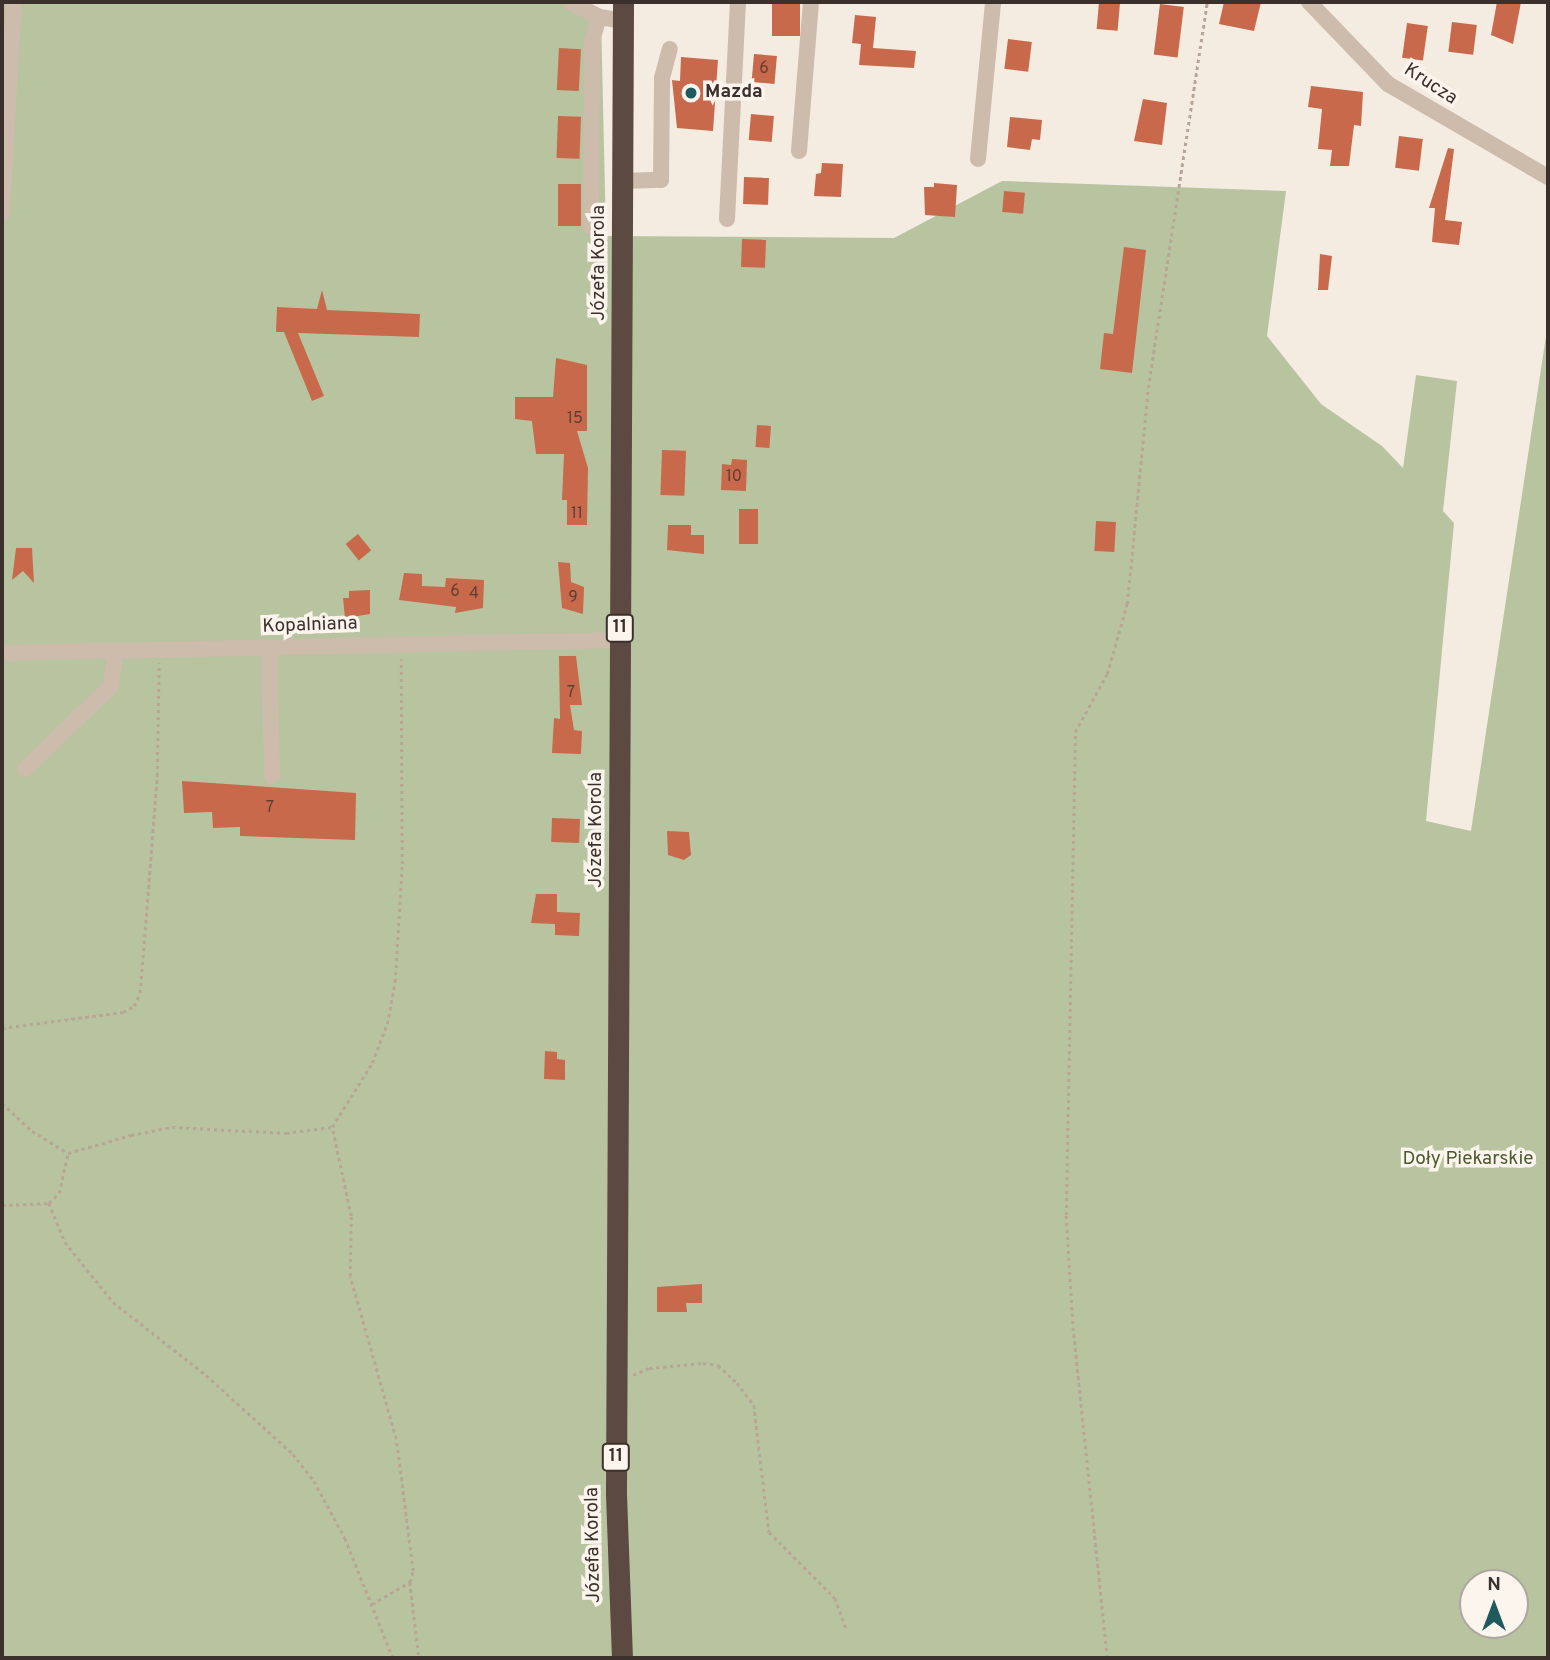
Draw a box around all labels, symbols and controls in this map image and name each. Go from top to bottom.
house number: 6 [759,59,769,79]
street label: Krucza [1399,59,1461,111]
place label: Mazda [705,82,763,104]
marker: Mazda [683,85,699,101]
street label: Józefa Korola [589,205,611,321]
house number: 15 [567,409,583,429]
house number: 10 [726,467,742,487]
house number: 11 [571,504,583,524]
house number: 6 [450,582,460,602]
house number: 4 [469,584,479,604]
house number: 9 [568,588,578,608]
street label: Kopalniana [262,613,358,639]
road number: 11 [604,614,636,642]
house number: 7 [567,683,575,703]
street label: Józefa Korola [586,772,608,888]
house number: 7 [266,798,274,818]
park label: Doły Piekarskie [1402,1149,1534,1171]
road number: 11 [600,1442,632,1472]
street label: Józefa Korola [582,1487,606,1603]
north arrow [1459,1569,1529,1639]
text: N [1487,1573,1501,1597]

